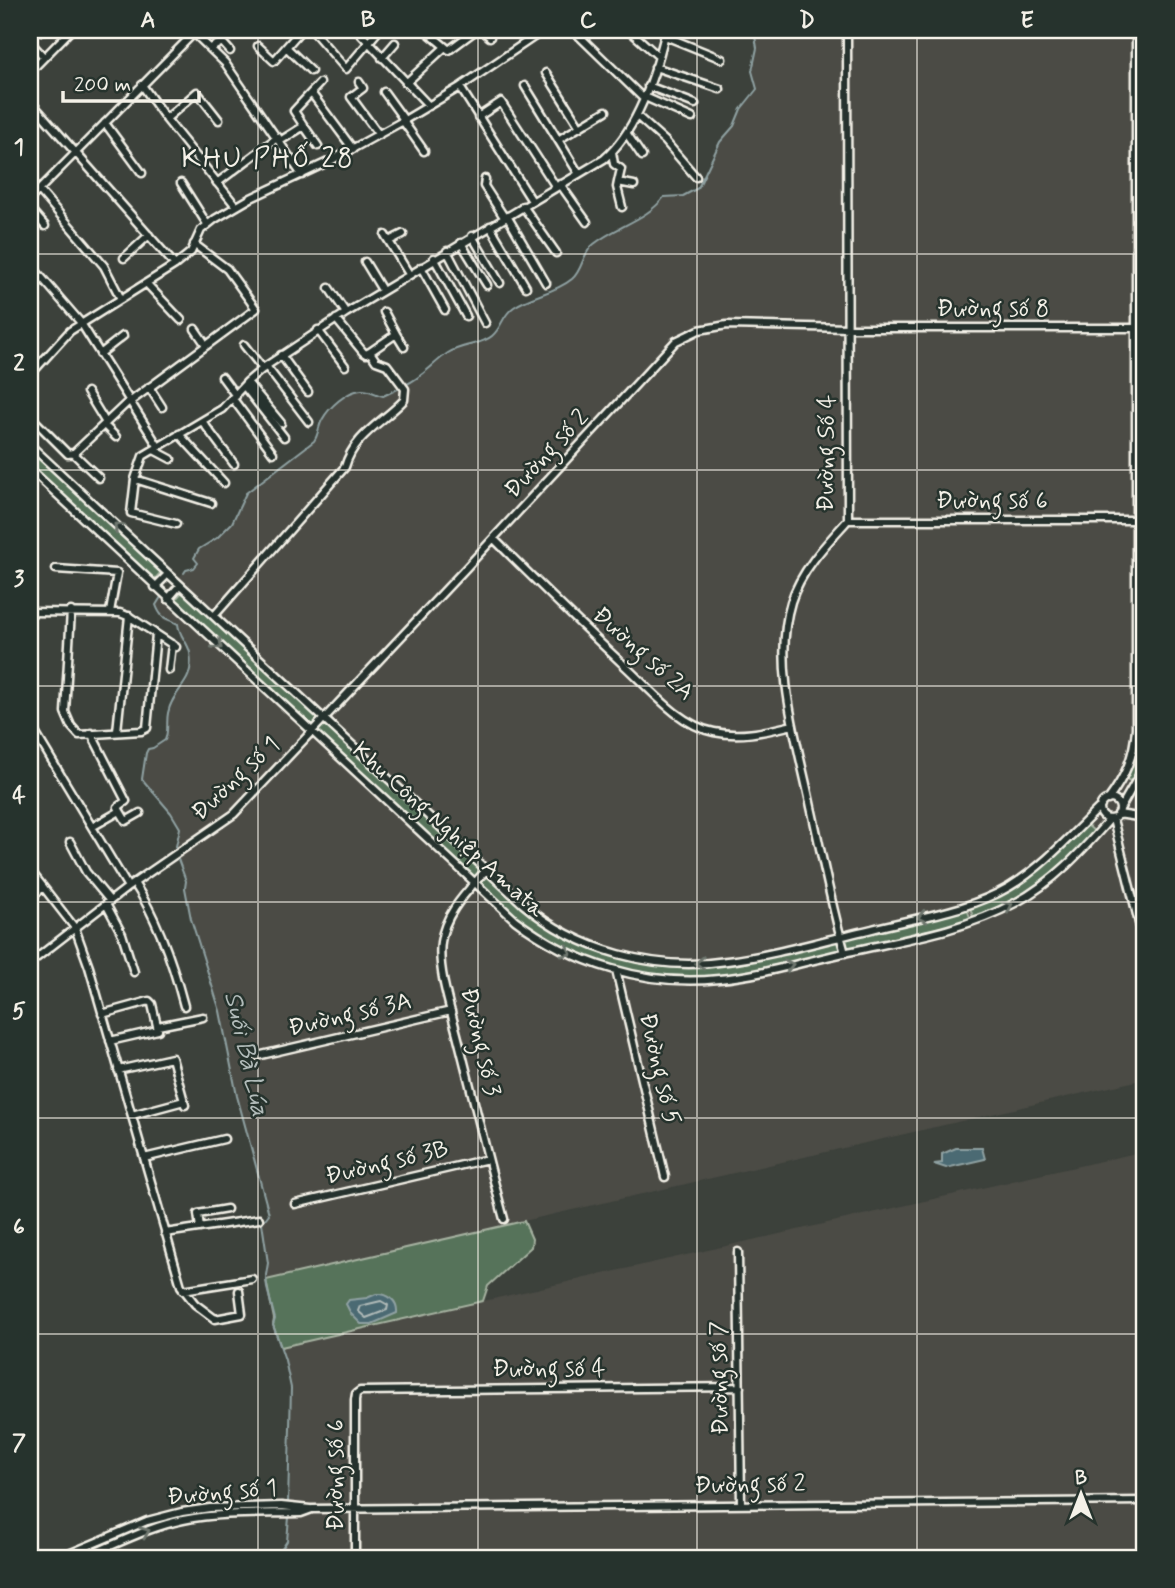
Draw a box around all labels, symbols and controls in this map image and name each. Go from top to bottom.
text: A [140,6,156,36]
text: B [361,6,376,36]
text: C [580,6,597,36]
text: D [799,6,815,36]
text: E [1020,6,1034,36]
scale bar [63,60,200,104]
text: 200 m [74,71,131,99]
text: 1 [14,133,24,163]
district label: KHU PHỐ 28 [181,141,355,178]
street label: Đường số 8 [937,294,1049,328]
text: 2 [13,349,25,379]
street label: Đường Số 4 [810,394,847,512]
street label: Đường số 2 [498,403,599,507]
street label: Đường số 6 [936,486,1048,520]
one-way arrow [113,523,126,535]
text: 3 [14,565,25,595]
street label: Đường số 2A [584,600,700,710]
one-way arrow [210,637,223,650]
street label: Đường số 1 [185,730,289,830]
street label: Khu Công Nghiệp Amata [343,735,551,927]
text: 4 [12,781,26,811]
one-way arrow [1001,901,1013,915]
one-way arrow [916,909,928,923]
one-way arrow [560,944,572,958]
one-way arrow [694,955,704,971]
one-way arrow [783,959,795,974]
street label: Đường số 3 [450,985,508,1100]
street label: Đường số 3A [285,986,415,1047]
water label: Suối Bà Lúa [215,988,277,1120]
text: 5 [12,997,26,1027]
street label: Đường số 5 [628,1010,687,1129]
street label: Đường số 3B [323,1134,452,1195]
text: 6 [13,1213,25,1243]
street label: Đường số 7 [704,1321,739,1435]
street label: Đường số 4 [492,1354,606,1388]
street label: Đường số 6 [321,1419,355,1531]
text: 7 [12,1429,26,1459]
north arrow [1046,1458,1116,1528]
text: B [1075,1466,1087,1491]
street label: Đường số 2 [694,1469,806,1504]
street label: Đường số 1 [166,1473,278,1516]
one-way arrow [138,1526,150,1540]

